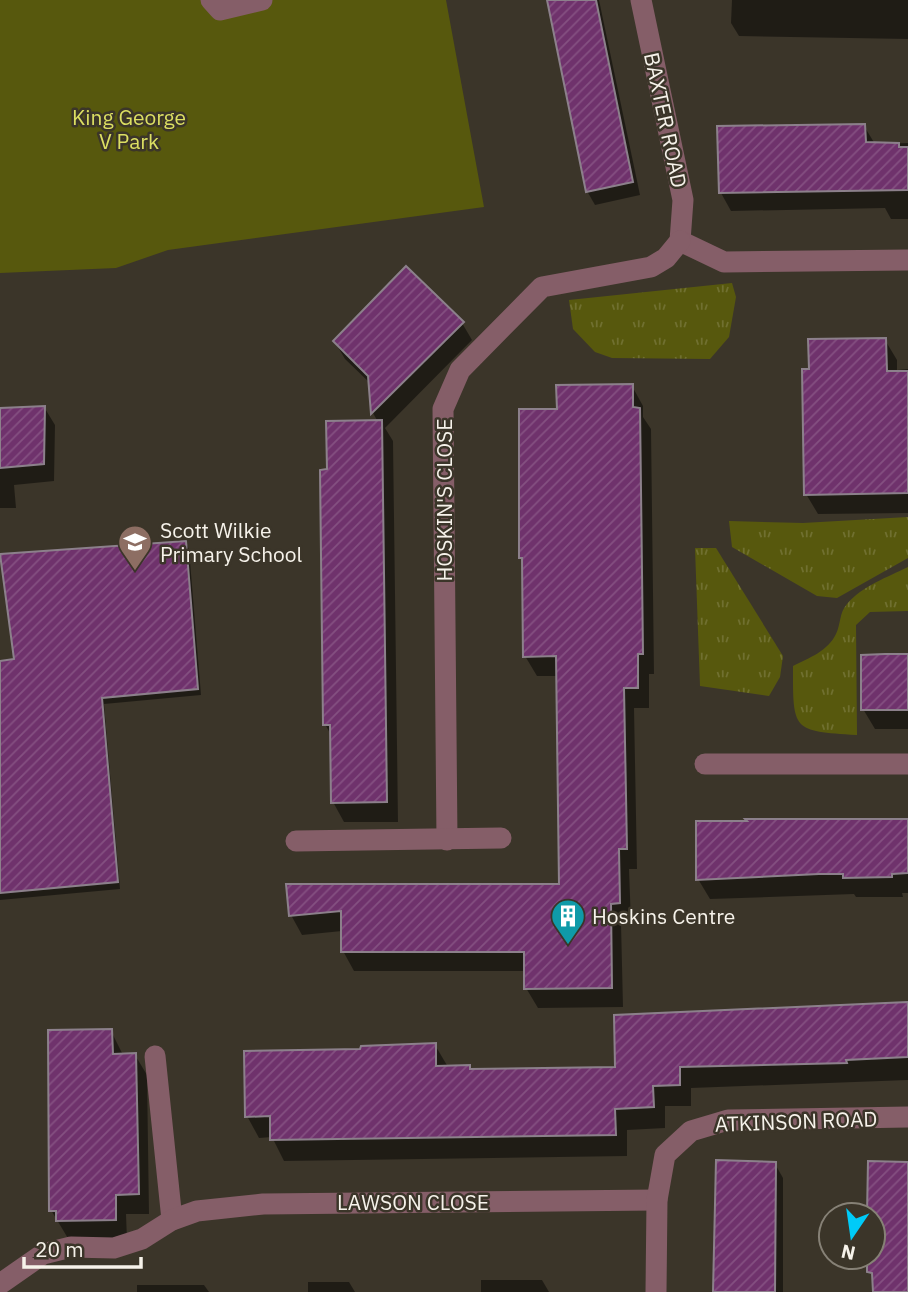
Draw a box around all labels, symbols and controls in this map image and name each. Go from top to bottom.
street label: BAXTER ROAD [638,50,694,190]
park label: King George V Park [72,103,186,155]
street label: HOSKIN'S CLOSE [430,419,458,581]
place label: Scott Wilkie Primary School [160,516,303,568]
school or university icon: Scott Wilkie Primary School [116,523,154,572]
building icon: Hoskins Centre [549,897,587,946]
place label: Hoskins Centre [592,902,735,930]
street label: ATKINSON ROAD [714,1104,878,1138]
street label: LAWSON CLOSE [337,1188,489,1216]
north arrow [817,1201,887,1271]
scale bar [24,1226,142,1270]
text: 20 m [35,1235,84,1263]
text: N [839,1239,858,1266]

